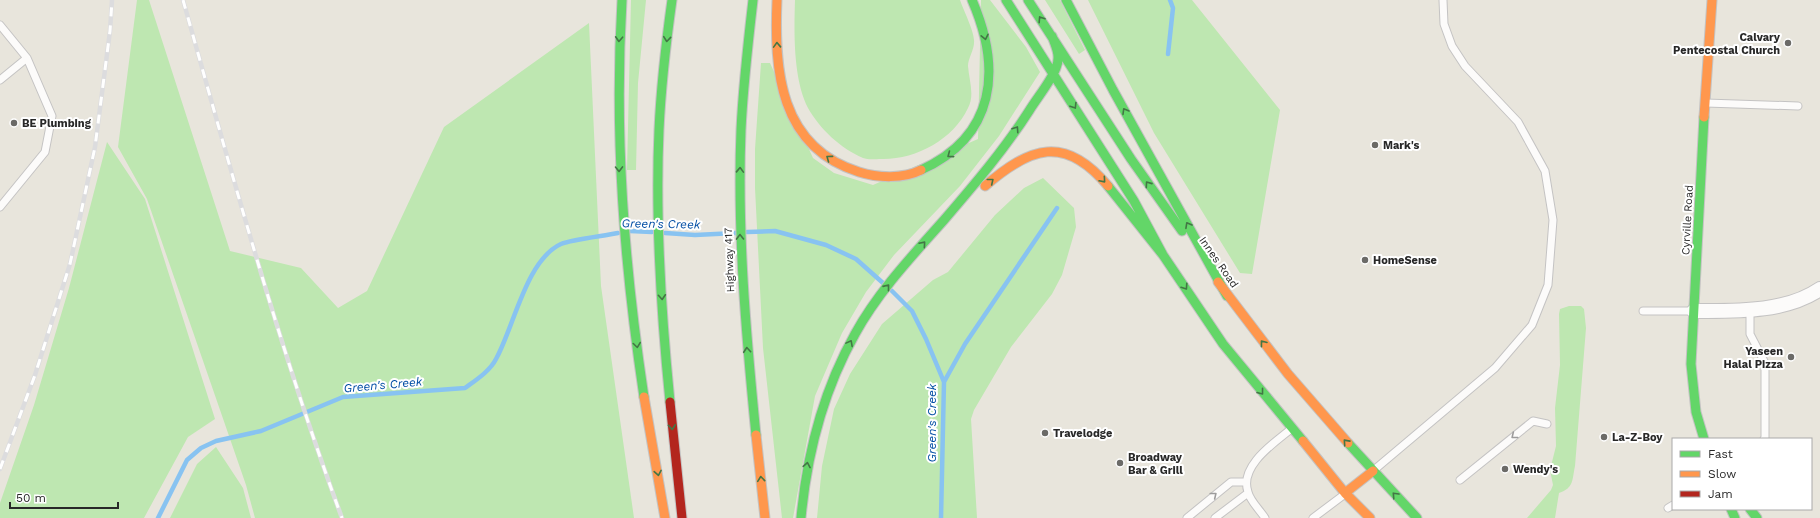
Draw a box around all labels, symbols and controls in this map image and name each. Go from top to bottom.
one-way arrow [1038,16,1045,23]
place label: Calvary Pentecostal Church [1673,31,1781,57]
one-way arrow [980,34,988,40]
one-way arrow [615,36,624,42]
one-way arrow [662,36,671,42]
marker: Calvary Pentecostal Church [1783,38,1793,48]
one-way arrow [772,42,781,48]
one-way arrow [1070,102,1077,109]
one-way arrow [1122,108,1129,115]
place label: BE Plumbing [22,117,92,130]
marker: BE Plumbing [9,118,19,128]
one-way arrow [1011,126,1018,133]
place label: Mark's [1383,139,1420,152]
marker: Mark's [1370,140,1380,150]
one-way arrow [947,150,954,157]
one-way arrow [827,156,834,163]
one-way arrow [615,166,623,172]
one-way arrow [736,167,744,173]
one-way arrow [1098,175,1106,183]
one-way arrow [986,179,993,186]
one-way arrow [1146,181,1153,188]
street label: Cyrville Road [1679,185,1696,255]
water label: Green's Creek [621,216,701,232]
one-way arrow [1186,221,1193,229]
street label: Highway 417 [722,227,737,293]
one-way arrow [736,234,744,240]
street label: Innes Road [1196,234,1241,290]
one-way arrow [918,241,925,249]
place label: HomeSense [1373,254,1437,267]
marker: HomeSense [1360,255,1370,265]
one-way arrow [1180,283,1188,290]
one-way arrow [883,285,890,292]
one-way arrow [657,294,666,300]
one-way arrow [846,340,853,347]
one-way arrow [1260,340,1267,347]
one-way arrow [632,342,641,348]
place label: Yaseen Halal Pizza [1724,345,1784,371]
one-way arrow [742,347,751,353]
marker: Yaseen Halal Pizza [1786,352,1796,362]
water label: Green's Creek [343,375,423,395]
water label: Green's Creek [925,383,939,462]
one-way arrow [1256,388,1263,395]
one-way arrow [668,424,677,430]
place label: Travelodge [1053,427,1112,440]
marker: Travelodge [1040,428,1050,438]
place label: La-Z-Boy [1612,431,1663,444]
one-way arrow [1512,432,1519,439]
marker: La-Z-Boy [1599,432,1609,442]
legend [1672,438,1812,510]
one-way arrow [1344,439,1351,447]
text: Fast [1708,447,1733,461]
place label: Broadway Bar & Grill [1128,451,1183,477]
marker: Broadway Bar & Grill [1115,458,1125,468]
one-way arrow [803,462,811,468]
place label: Wendy's [1513,463,1558,476]
marker: Wendy's [1500,464,1510,474]
text: Slow [1708,467,1736,481]
one-way arrow [653,470,662,476]
one-way arrow [756,476,765,482]
scale bar [10,484,118,510]
text: Jam [1708,487,1733,501]
text: 50 m [16,491,46,505]
one-way arrow [1210,492,1217,499]
one-way arrow [1392,492,1399,499]

